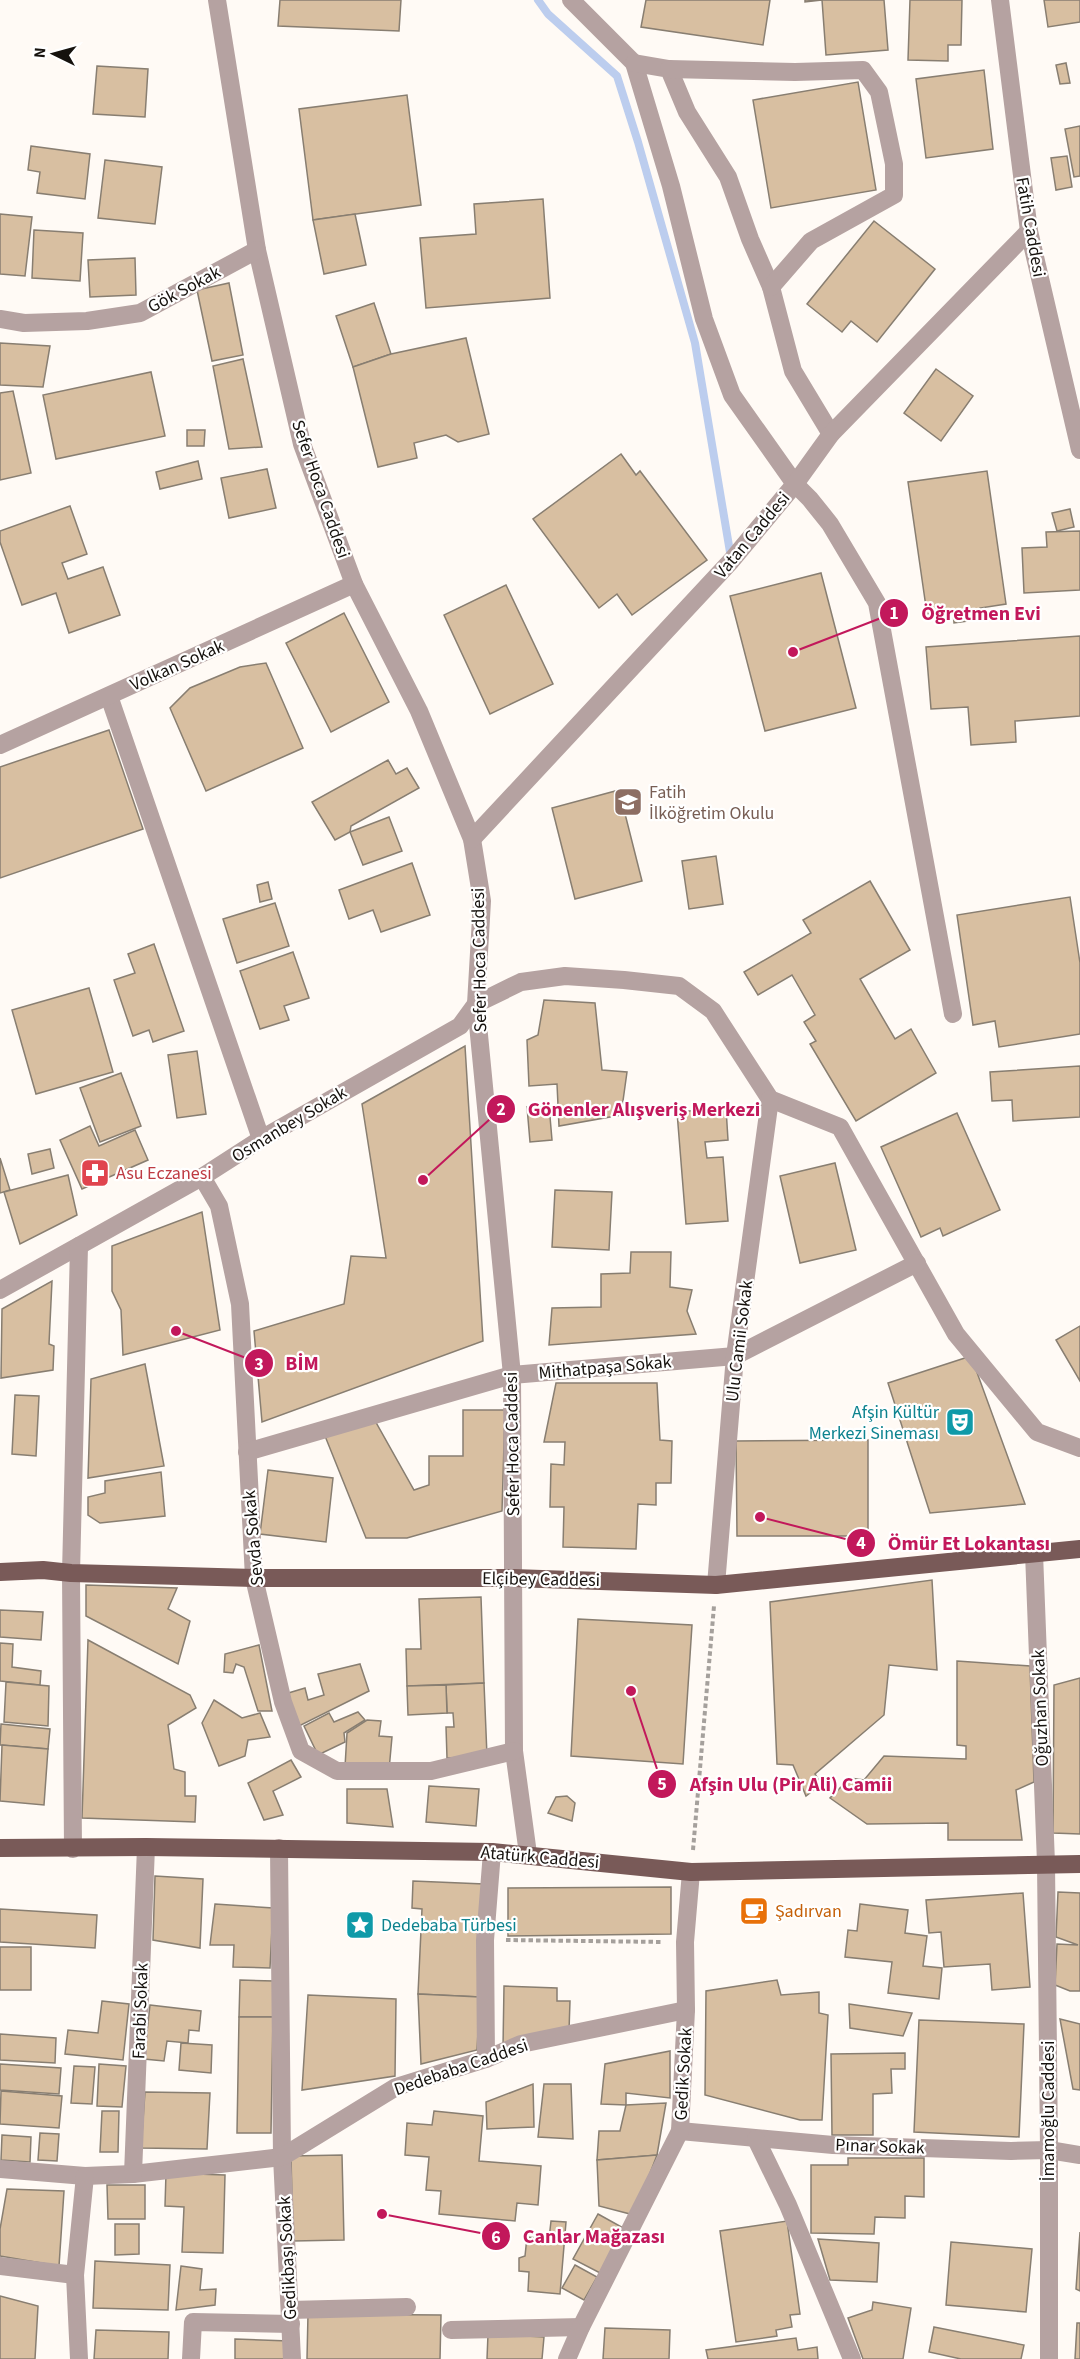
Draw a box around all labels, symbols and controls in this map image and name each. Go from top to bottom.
north arrow [24,24,84,84]
text: N [29,47,51,59]
street label: Fatih Caddesi [1009,175,1052,279]
street label: Gök Sokak [143,260,225,319]
street label: Sefer Hoca Caddesi [285,417,356,562]
street label: Vatan Caddesi [709,487,796,584]
callout: Öğretmen Evi [879,594,1053,632]
text: Öğretmen Evi [921,600,1041,628]
text: 1 [889,601,899,626]
street label: Volkan Sokak [126,634,228,697]
place label: Fatih İlköğretim Okulu [649,780,774,826]
school or university icon: Fatih İlköğretim Okulu [612,786,644,818]
street label: Sefer Hoca Caddesi [466,887,493,1033]
street label: Osmanbey Sokak [227,1080,352,1169]
callout: Gönenler Alışveriş Merkezi [486,1090,773,1128]
text: Gönenler Alışveriş Merkezi [528,1096,760,1124]
text: 2 [496,1097,506,1122]
pharmacy icon: Asu Eczanesi [79,1157,111,1189]
place label: Asu Eczanesi [116,1161,212,1186]
street label: Ulu Camii Sokak [720,1279,759,1403]
callout: BİM [244,1344,331,1382]
street label: Mithatpaşa Sokak [537,1349,673,1386]
text: BİM [285,1350,319,1378]
text: 3 [254,1352,264,1377]
street label: Sefer Hoca Caddesi [499,1371,526,1517]
place label: Afşin Kültür Merkezi Sineması [809,1400,940,1446]
theatre icon: Afşin Kültür Merkezi Sineması [944,1406,976,1438]
street label: Sevda Sokak [237,1489,270,1587]
callout: Ömür Et Lokantası [846,1524,1063,1562]
text: Ömür Et Lokantası [888,1530,1050,1558]
text: 4 [856,1531,866,1556]
street label: Elçibey Caddesi [482,1566,600,1593]
street label: Oğuzhan Sokak [1026,1649,1055,1767]
callout: Afşin Ulu (Pir Ali) Camii [647,1765,904,1803]
text: Afşin Ulu (Pir Ali) Camii [689,1771,892,1799]
text: 5 [657,1772,667,1797]
street label: Atatürk Caddesi [480,1840,600,1875]
cafe icon: Şadırvan [738,1895,770,1927]
place label: Şadırvan [775,1899,842,1924]
place icon: Dedebaba Türbesi [344,1909,376,1941]
place label: Dedebaba Türbesi [381,1913,517,1938]
street label: Farabi Sokak [126,1962,155,2060]
street label: Gedik Sokak [669,2027,698,2121]
street label: Dedebaba Caddesi [391,2033,532,2102]
street label: İmamoğlu Caddesi [1036,2041,1061,2181]
street label: Pınar Sokak [835,2132,925,2161]
street label: Gedikbaşı Sokak [272,2195,303,2320]
callout: Canlar Mağazası [481,2217,677,2255]
text: Canlar Mağazası [523,2223,665,2251]
text: 6 [491,2225,501,2250]

